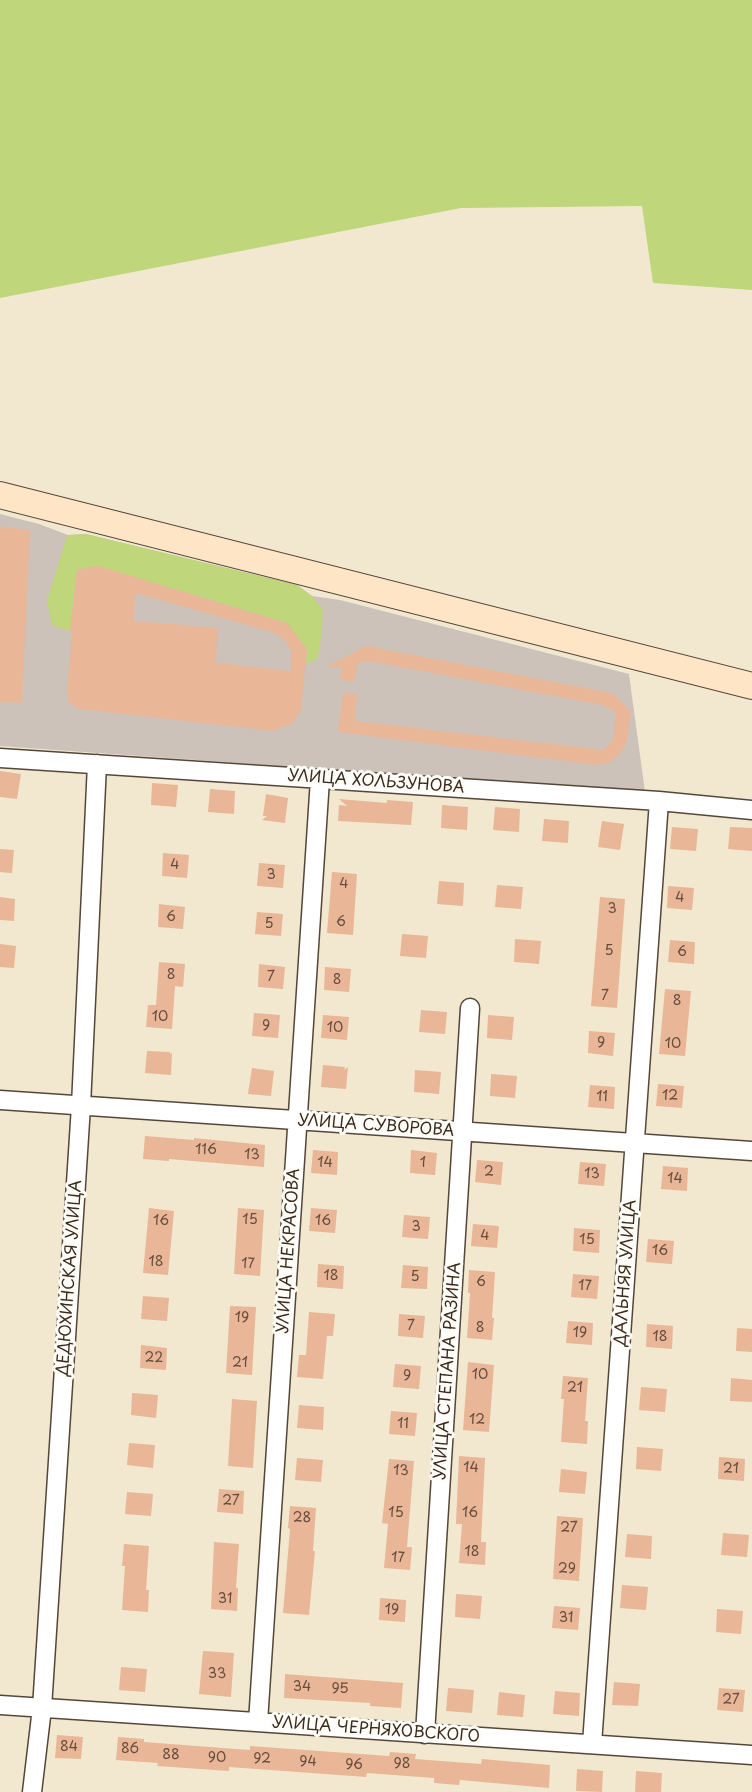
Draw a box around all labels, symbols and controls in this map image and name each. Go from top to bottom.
street label: УЛИЦА ХОЛЬЗУНОВА [287,766,465,798]
house number: 4 [170,857,180,873]
house number: 3 [266,867,276,883]
house number: 4 [339,876,349,892]
house number: 4 [675,890,685,906]
house number: 3 [607,901,617,917]
house number: 6 [166,909,176,925]
house number: 6 [336,914,346,930]
house number: 5 [264,916,274,932]
house number: 5 [604,943,614,959]
house number: 6 [677,944,687,960]
house number: 8 [167,967,175,983]
house number: 7 [267,969,275,985]
house number: 8 [333,972,341,988]
house number: 7 [601,988,609,1004]
house number: 8 [673,993,681,1009]
house number: 10 [152,1009,168,1025]
house number: 9 [262,1018,270,1034]
house number: 10 [327,1020,343,1036]
house number: 9 [597,1035,605,1051]
house number: 10 [665,1036,681,1052]
house number: 12 [662,1088,678,1104]
house number: 11 [596,1089,608,1105]
street label: УЛИЦА СУВОРОВА [297,1111,455,1141]
house number: 116 [195,1142,217,1158]
house number: 13 [244,1147,260,1163]
house number: 14 [317,1155,333,1171]
house number: 1 [420,1155,426,1171]
house number: 2 [484,1164,494,1180]
house number: 13 [584,1166,600,1182]
street label: УЛИЦА НЕКРАСОВА [274,1168,304,1334]
house number: 14 [667,1171,683,1187]
street label: ДЕДЮХИНСКАЯ УЛИЦА [54,1179,86,1377]
street label: ДАЛЬНЯЯ УЛИЦА [611,1199,641,1347]
house number: 15 [242,1212,258,1228]
house number: 16 [153,1213,169,1229]
house number: 16 [315,1213,331,1229]
house number: 3 [411,1219,421,1235]
house number: 4 [480,1228,490,1244]
house number: 15 [579,1232,595,1248]
house number: 16 [652,1243,668,1259]
house number: 18 [148,1254,164,1270]
house number: 17 [241,1256,255,1272]
street label: УЛИЦА СТЕПАНА РАЗИНА [431,1262,465,1480]
house number: 18 [323,1268,339,1284]
house number: 5 [410,1269,420,1285]
house number: 6 [476,1274,486,1290]
house number: 17 [578,1278,592,1294]
house number: 19 [235,1310,249,1326]
house number: 7 [407,1318,415,1334]
house number: 8 [476,1320,484,1336]
house number: 19 [573,1325,587,1341]
house number: 18 [652,1329,668,1345]
house number: 22 [145,1350,163,1366]
house number: 21 [232,1355,248,1371]
house number: 10 [472,1367,488,1383]
house number: 9 [403,1368,411,1384]
house number: 21 [567,1380,583,1396]
house number: 12 [469,1412,485,1428]
house number: 11 [397,1416,409,1432]
house number: 14 [463,1460,479,1476]
house number: 21 [723,1461,739,1477]
house number: 13 [393,1463,409,1479]
house number: 27 [222,1493,240,1509]
house number: 15 [388,1505,404,1521]
house number: 16 [462,1505,478,1521]
house number: 28 [293,1510,311,1526]
house number: 27 [560,1520,578,1536]
house number: 18 [464,1544,480,1560]
house number: 17 [391,1550,405,1566]
house number: 29 [558,1561,576,1577]
house number: 31 [218,1591,232,1607]
house number: 19 [385,1602,399,1618]
house number: 31 [559,1610,573,1626]
house number: 33 [208,1666,226,1682]
house number: 34 [293,1679,311,1695]
house number: 95 [331,1681,349,1697]
house number: 27 [722,1692,740,1708]
street label: УЛИЦА ЧЕРНЯХОВСКОГО [272,1713,480,1747]
house number: 84 [60,1739,78,1755]
house number: 86 [121,1741,139,1757]
house number: 88 [162,1747,180,1763]
house number: 90 [208,1750,226,1766]
house number: 92 [253,1751,271,1767]
house number: 94 [299,1754,317,1770]
house number: 98 [394,1756,410,1772]
house number: 96 [345,1757,363,1773]

